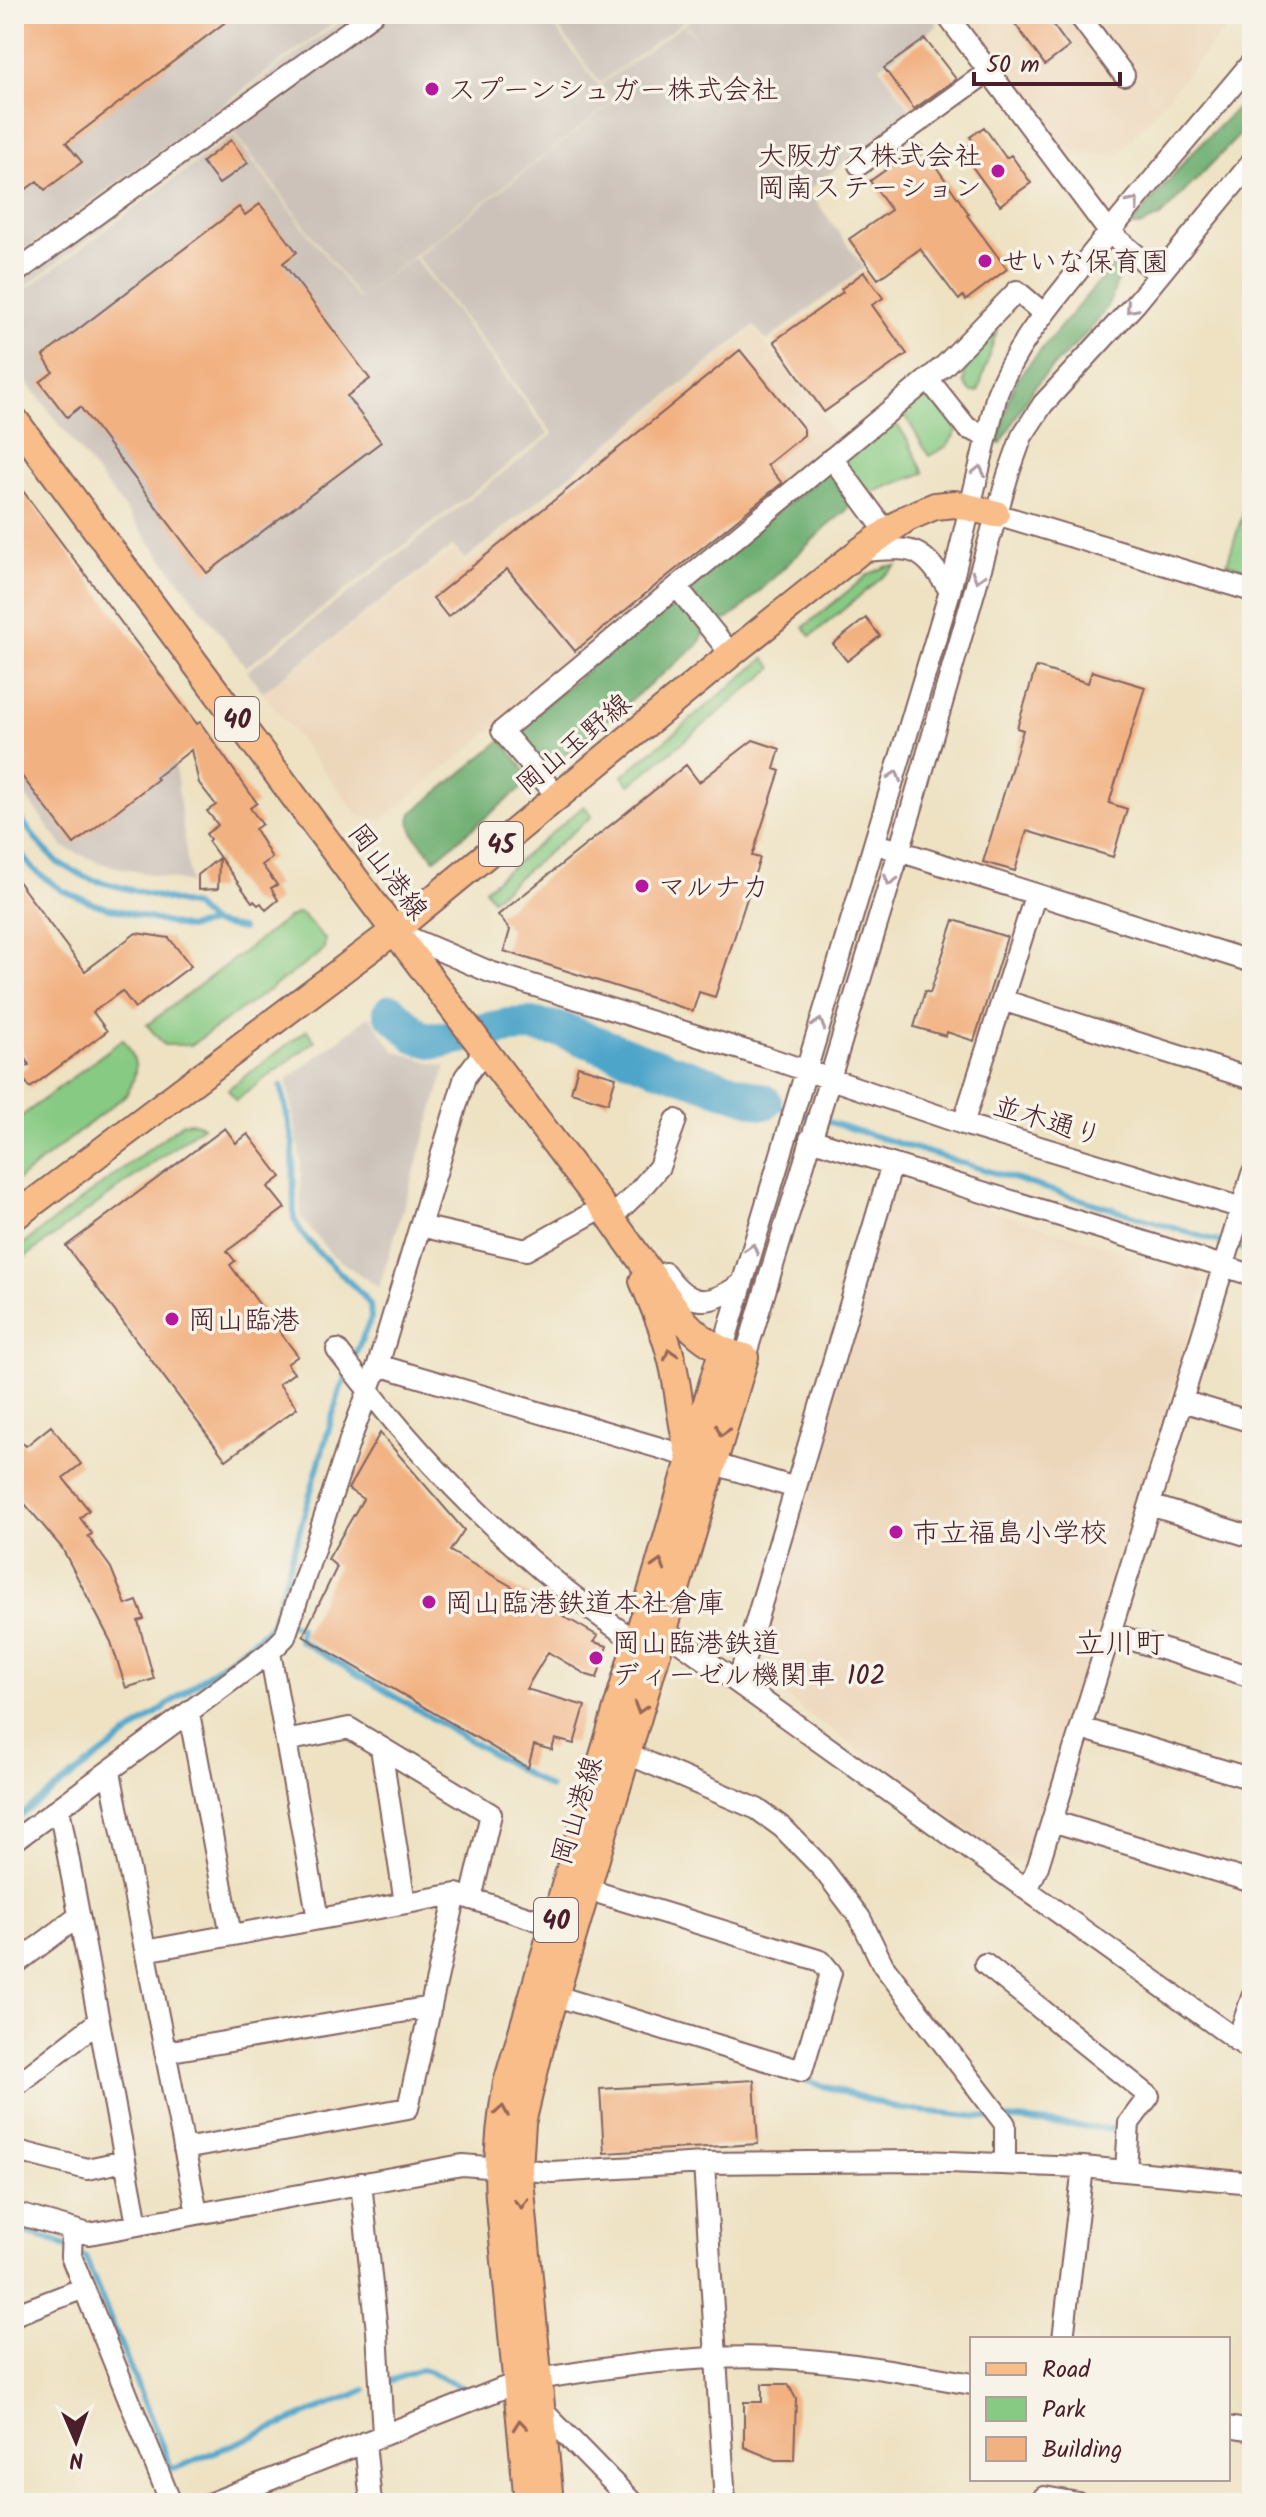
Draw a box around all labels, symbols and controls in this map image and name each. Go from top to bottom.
scale bar [974,36,1120,86]
text: 50 m [986,46,1040,85]
place label: スプーンシュガー株式会社 [448,69,779,114]
marker: スプーンシュガー株式会社 [423,80,441,98]
place label: 大阪ガス株式会社 岡南ステーション [757,135,982,212]
marker: 大阪ガス株式会社 岡南ステーション [989,162,1007,180]
one-way arrow [1124,197,1139,212]
place label: せいな保育園 [1001,241,1169,286]
marker: せいな保育園 [976,252,994,270]
one-way arrow [1126,299,1141,314]
one-way arrow [970,465,987,479]
one-way arrow [971,570,987,583]
street label: 岡山玉野線 [507,683,643,807]
road number: 40 [215,697,259,741]
one-way arrow [886,769,902,783]
street label: 岡山港線 [335,814,439,931]
road number: 45 [479,822,523,866]
place label: マルナカ [658,866,769,911]
one-way arrow [883,873,899,887]
marker: マルナカ [633,877,651,895]
one-way arrow [810,1018,826,1032]
street label: 並木通り [987,1084,1107,1160]
one-way arrow [743,1243,759,1257]
place label: 岡山臨港 [188,1299,300,1344]
marker: 岡山臨港 [163,1310,181,1328]
one-way arrow [663,1348,679,1361]
one-way arrow [714,1424,731,1438]
place label: 市立福島小学校 [912,1512,1108,1557]
marker: 市立福島小学校 [887,1523,905,1541]
one-way arrow [650,1559,666,1572]
place label: 岡山臨港鉄道本社倉庫 [445,1582,725,1627]
marker: 岡山臨港鉄道本社倉庫 [420,1593,438,1611]
district label: 立川町 [1075,1621,1165,1669]
place label: 岡山臨港鉄道 ディーゼル機関車 102 [612,1622,886,1699]
marker: 岡山臨港鉄道 ディーゼル機関車 102 [587,1649,605,1667]
one-way arrow [633,1700,649,1714]
street label: 岡山港線 [540,1751,616,1871]
road number: 40 [534,1898,578,1942]
one-way arrow [493,2104,510,2118]
one-way arrow [512,2197,529,2210]
legend [970,2337,1230,2481]
text: Road [1042,2351,1091,2390]
text: Park [1042,2391,1086,2430]
north arrow [36,2401,116,2481]
one-way arrow [512,2418,529,2431]
text: Building [1042,2431,1122,2470]
text: N [69,2441,84,2476]

